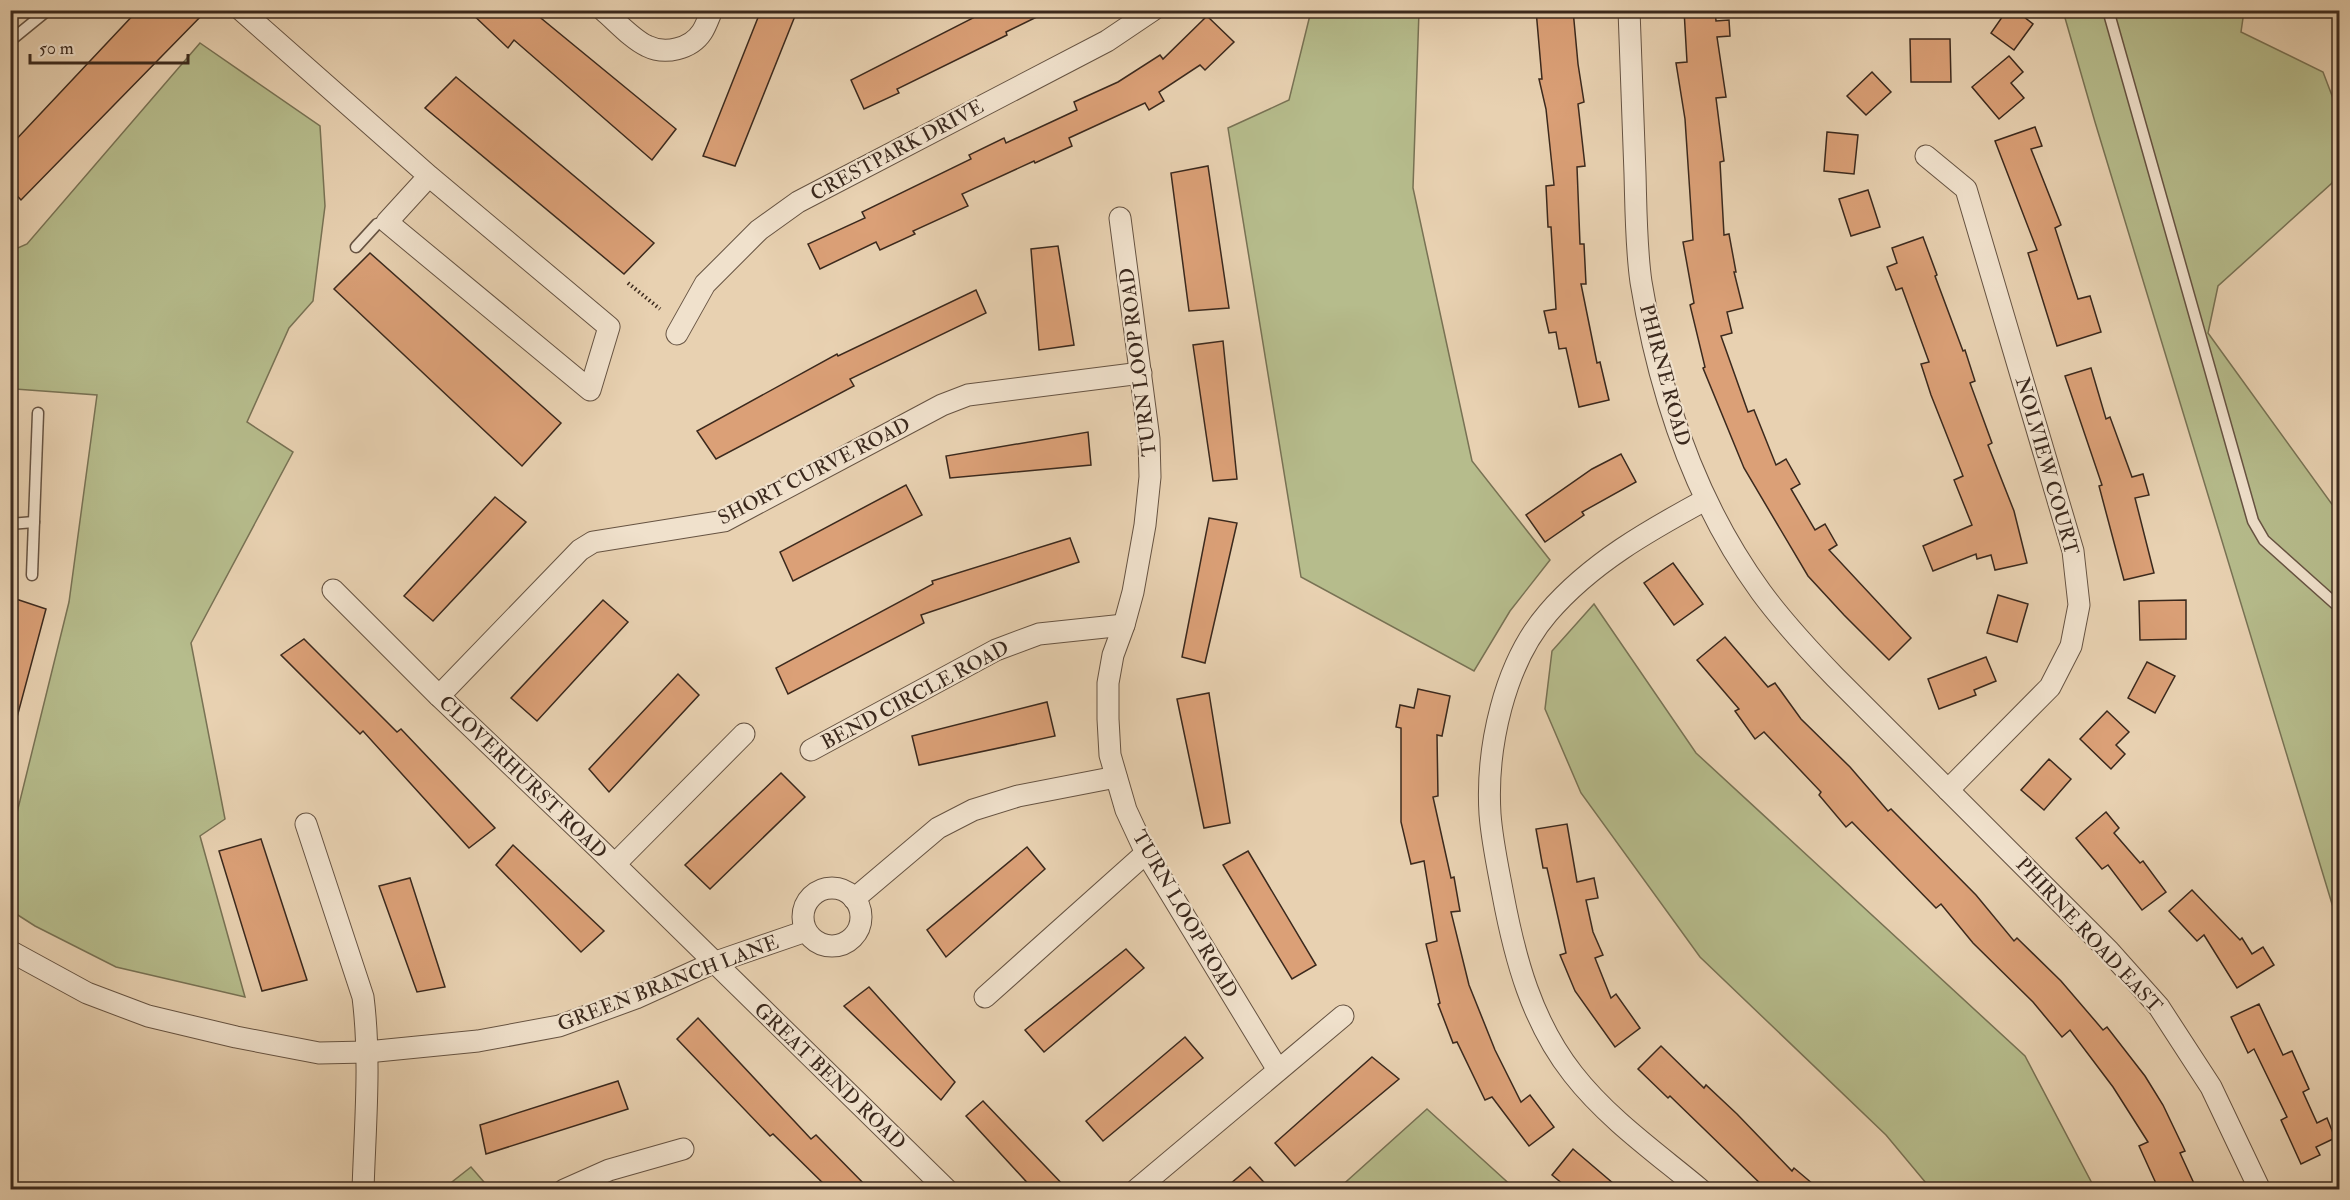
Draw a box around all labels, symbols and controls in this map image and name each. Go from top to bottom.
scale bar [30,27,188,65]
text: 50 m [39,37,74,60]
street label: CRESTPARK DRIVE [806,94,988,206]
street label: TURN LOOP ROAD [1114,266,1162,458]
street label: PHIRNE ROAD [1634,301,1696,449]
street label: NOLVIEW COURT [2010,374,2084,558]
street label: SHORT CURVE ROAD [714,412,914,530]
street label: BEND CIRCLE ROAD [817,635,1013,755]
street label: CLOVERHURST ROAD [434,690,612,864]
street label: TURN LOOP ROAD [1127,826,1243,1002]
street label: PHIRNE ROAD EAST [2011,852,2168,1018]
street label: GREEN BRANCH LANE [554,929,782,1037]
street label: GREAT BEND ROAD [749,997,911,1155]

